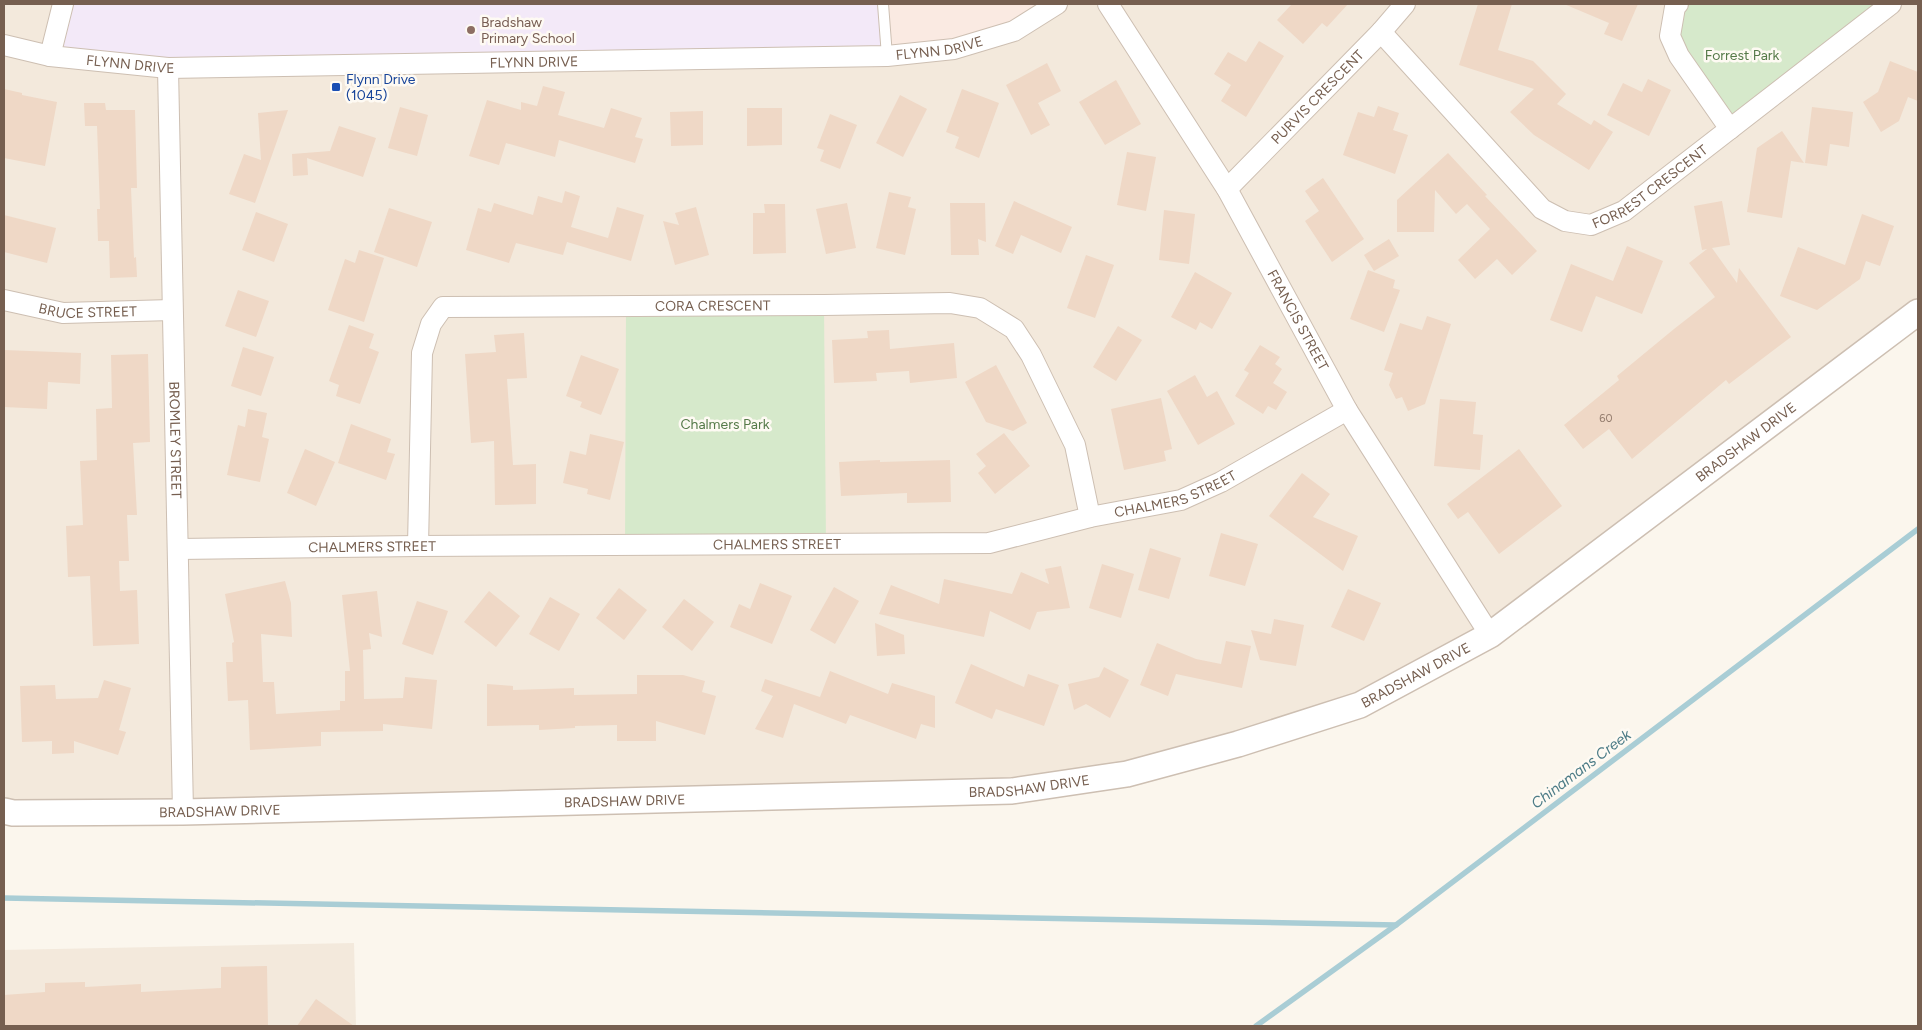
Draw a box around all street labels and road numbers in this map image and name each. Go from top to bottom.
street label: FLYNN DRIVE [895,32,985,64]
street label: PURVIS CRESCENT [1267,46,1367,148]
street label: FLYNN DRIVE [85,51,175,77]
street label: FLYNN DRIVE [490,53,578,71]
street label: FORREST CRESCENT [1590,141,1711,232]
street label: FRANCIS STREET [1264,267,1332,374]
street label: CORA CRESCENT [655,297,771,314]
street label: BRUCE STREET [37,299,137,322]
street label: BROMLEY STREET [166,381,185,499]
street label: BRADSHAW DRIVE [1692,398,1800,485]
street label: CHALMERS STREET [1113,466,1239,521]
street label: CHALMERS STREET [713,535,841,553]
street label: CHALMERS STREET [308,537,436,556]
street label: BRADSHAW DRIVE [1358,639,1473,711]
street label: BRADSHAW DRIVE [968,771,1091,801]
street label: BRADSHAW DRIVE [564,791,686,811]
street label: BRADSHAW DRIVE [159,801,281,821]

